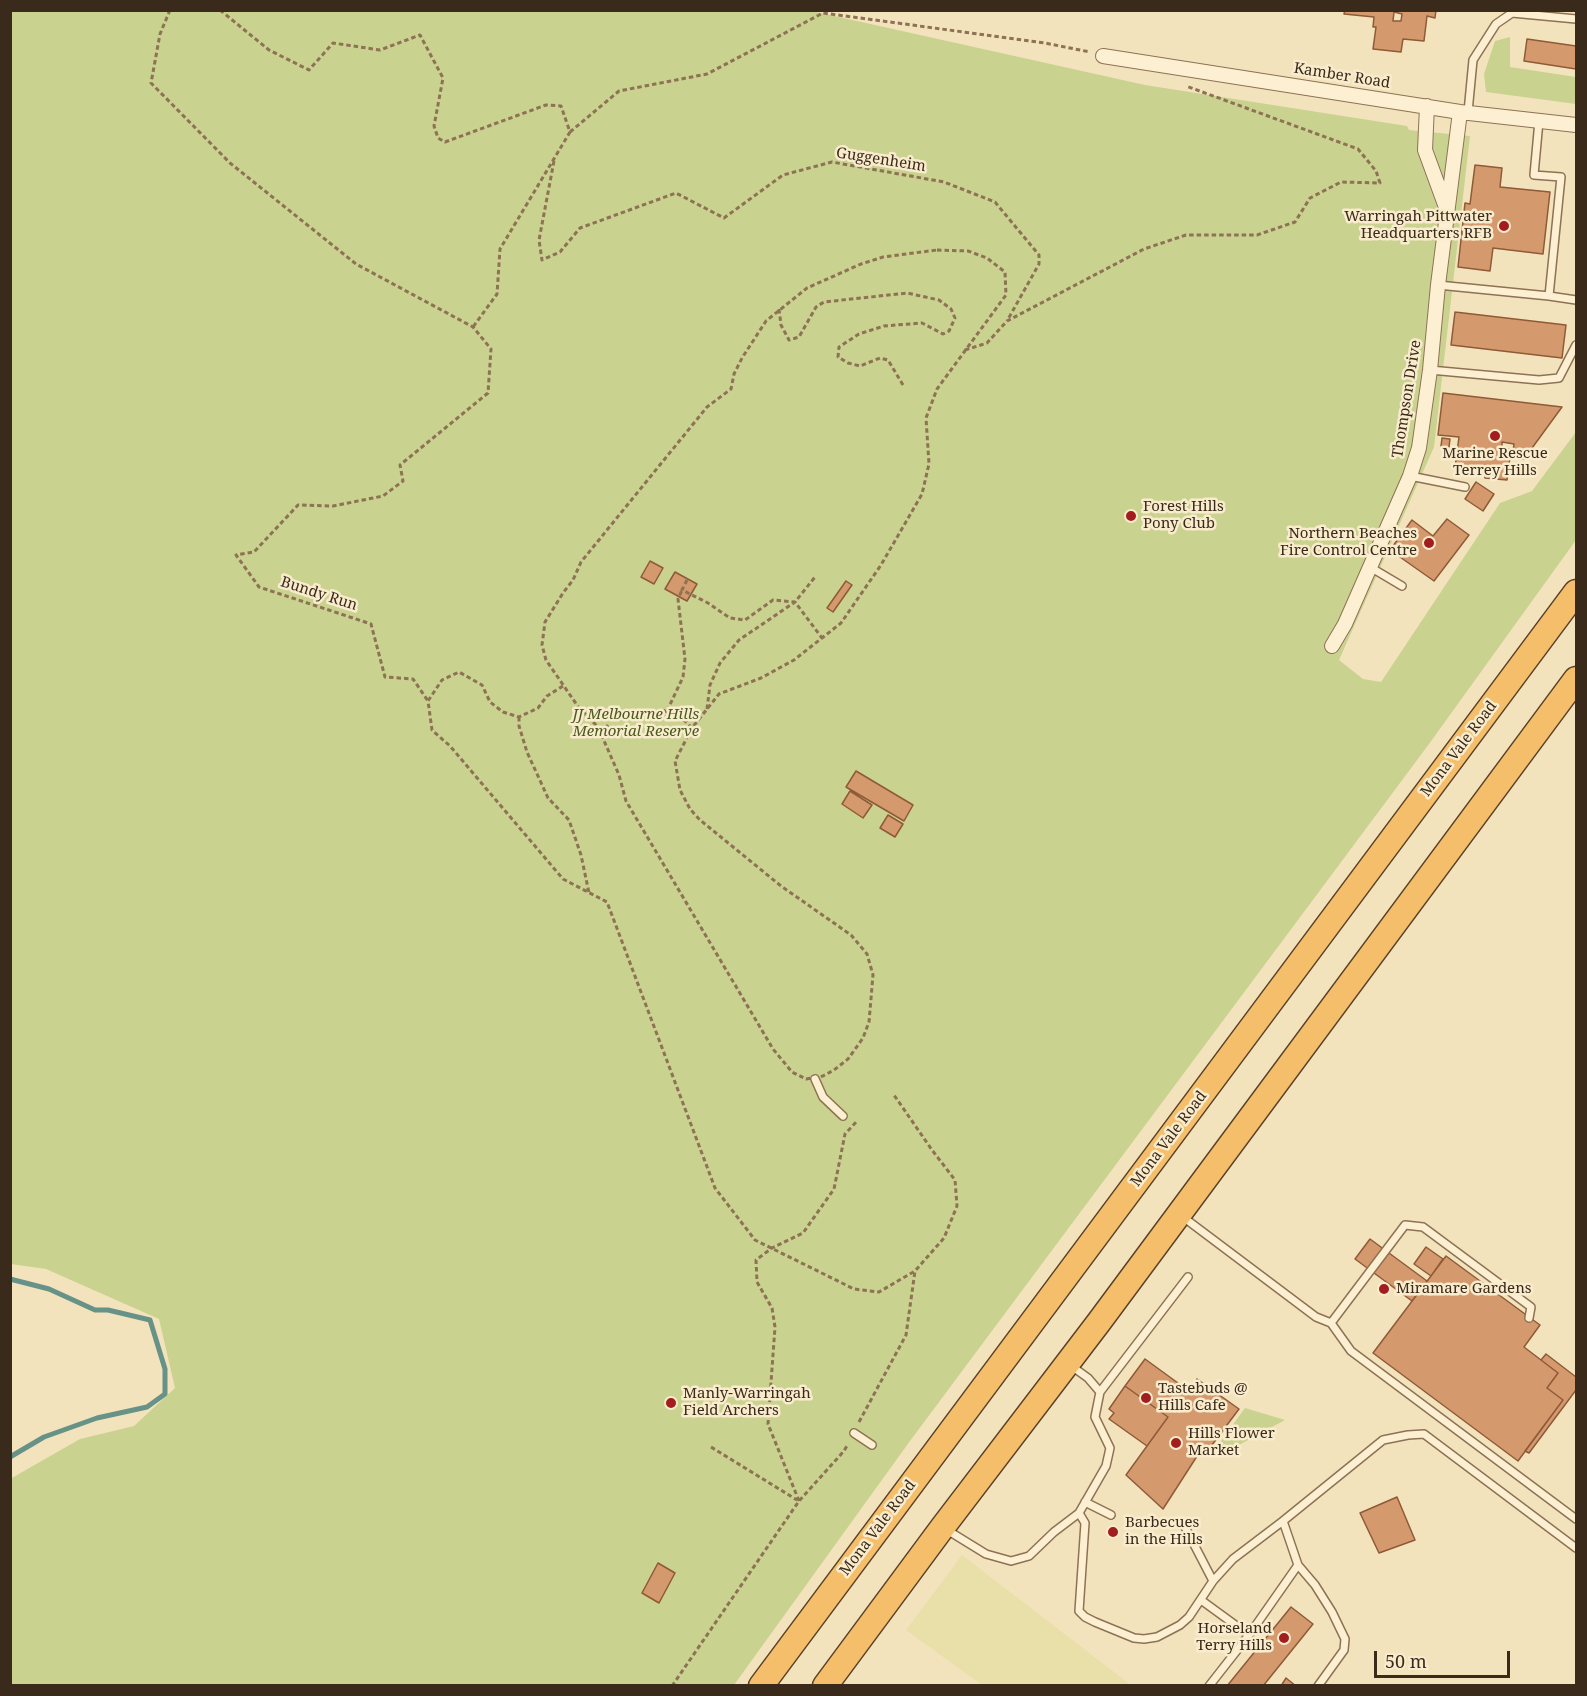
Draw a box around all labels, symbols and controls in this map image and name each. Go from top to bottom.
street label: Kamber Road [1292,59,1392,93]
street label: Guggenheim [835,144,927,176]
place label: Warringah Pittwater Headquarters RFB [1344,208,1492,243]
marker: Warringah Pittwater Headquarters RFB [1497,219,1511,233]
street label: Thompson Drive [1389,339,1425,459]
marker: Marine Rescue Terrey Hills [1488,429,1502,443]
place label: Marine Rescue Terrey Hills [1442,445,1548,480]
place label: Forest Hills Pony Club [1143,498,1224,533]
marker: Forest Hills Pony Club [1124,509,1138,523]
place label: Northern Beaches Fire Control Centre [1280,525,1417,560]
marker: Northern Beaches Fire Control Centre [1422,536,1436,550]
street label: Bundy Run [278,573,360,615]
street label: Mona Vale Road [1417,698,1501,800]
park label: JJ Melbourne Hills Memorial Reserve [573,706,699,741]
street label: Mona Vale Road [1127,1088,1211,1190]
place label: Miramare Gardens [1396,1280,1532,1298]
marker: Miramare Gardens [1377,1282,1391,1296]
place label: Tastebuds @ Hills Cafe [1158,1380,1248,1415]
place label: Manly-Warringah Field Archers [683,1385,811,1420]
marker: Tastebuds @ Hills Cafe [1139,1391,1153,1405]
marker: Manly-Warringah Field Archers [664,1396,678,1410]
place label: Hills Flower Market [1188,1425,1275,1460]
marker: Hills Flower Market [1169,1436,1183,1450]
street label: Mona Vale Road [836,1477,920,1579]
place label: Barbecues in the Hills [1125,1514,1203,1549]
marker: Barbecues in the Hills [1106,1525,1120,1539]
place label: Horseland Terry Hills [1196,1620,1272,1655]
marker: Horseland Terry Hills [1277,1631,1291,1645]
scale bar [1377,1639,1514,1677]
text: 50 m [1385,1649,1427,1673]

